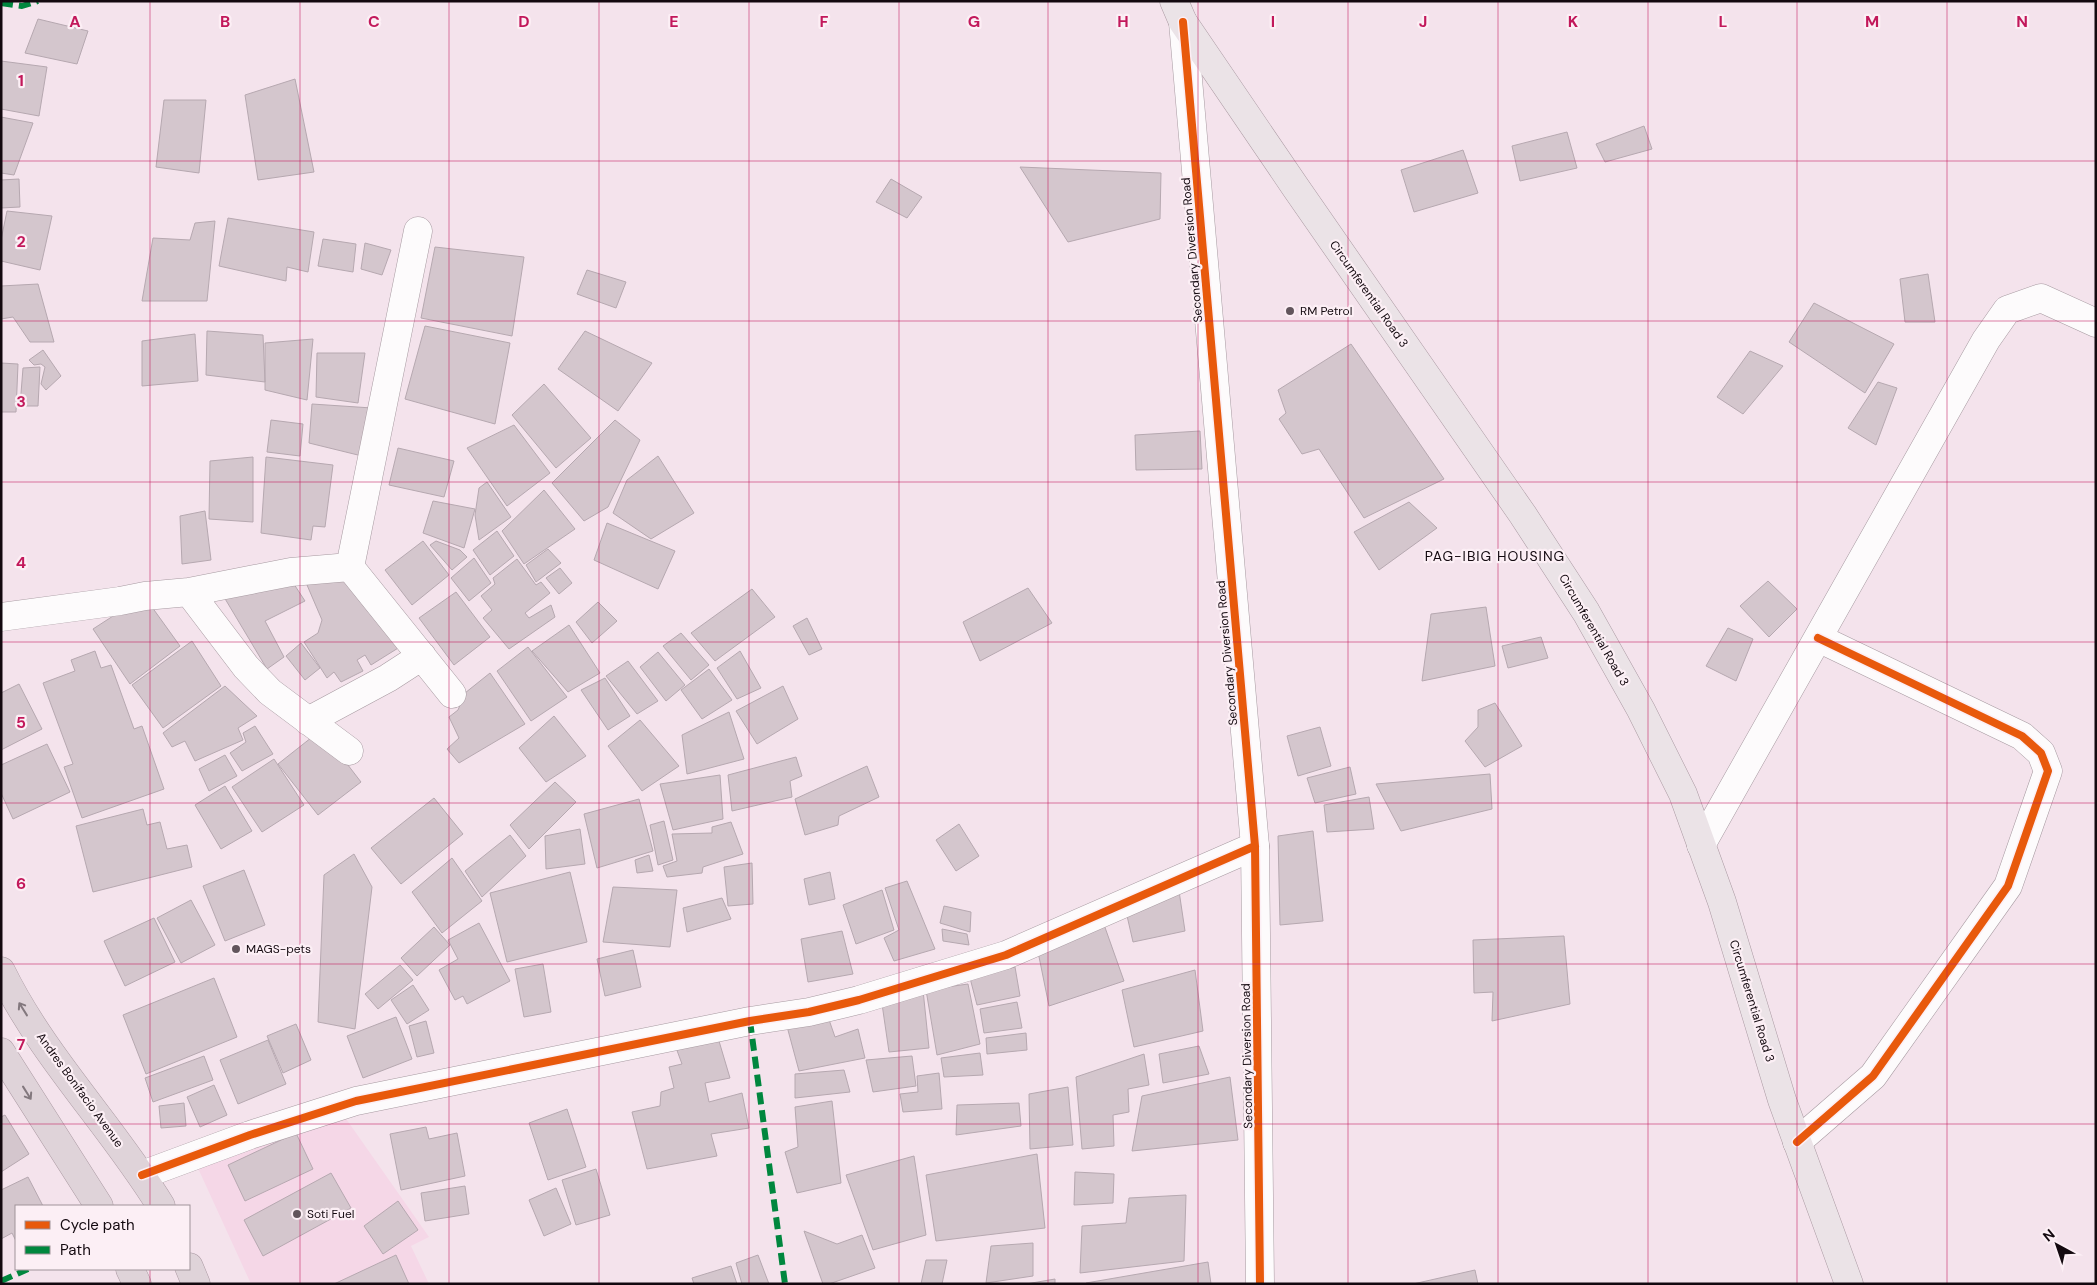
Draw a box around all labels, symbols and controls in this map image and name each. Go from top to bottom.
text: A [69,11,81,32]
text: B [220,11,230,32]
text: C [368,11,380,32]
text: D [518,11,530,32]
text: E [669,11,679,32]
text: F [820,11,829,32]
text: G [968,11,980,32]
text: H [1117,11,1129,32]
text: I [1271,11,1275,32]
text: J [1419,11,1427,32]
text: K [1568,11,1579,32]
text: L [1719,11,1728,32]
text: M [1865,11,1879,32]
text: N [2016,11,2028,32]
text: 1 [18,70,24,91]
street label: Secondary Diversion Road [1178,177,1206,323]
text: 2 [16,231,26,252]
street label: Circumferential Road 3 [1326,237,1412,351]
place label: RM Petrol [1300,303,1352,319]
marker: RM Petrol [1284,305,1296,317]
text: 3 [16,391,26,412]
district label: PAG-IBIG HOUSING [1425,547,1565,565]
text: 4 [16,552,26,573]
street label: Circumferential Road 3 [1555,571,1633,689]
street label: Secondary Diversion Road [1213,580,1241,726]
text: 5 [16,712,26,733]
text: 6 [16,873,26,894]
street label: Circumferential Road 3 [1726,938,1778,1064]
place label: MAGS-pets [246,941,311,957]
marker: MAGS-pets [230,943,242,955]
street label: Secondary Diversion Road [1238,983,1256,1129]
one-way arrow [18,1003,28,1017]
street label: Andres Bonifacio Avenue [33,1029,127,1151]
text: 7 [17,1034,26,1055]
one-way arrow [23,1085,33,1099]
legend [15,1205,190,1270]
place label: Soti Fuel [307,1206,354,1222]
marker: Soti Fuel [291,1208,303,1220]
text: Cycle path [60,1215,135,1235]
north arrow [2032,1220,2082,1270]
text: N [2039,1225,2058,1245]
text: Path [60,1240,91,1260]

